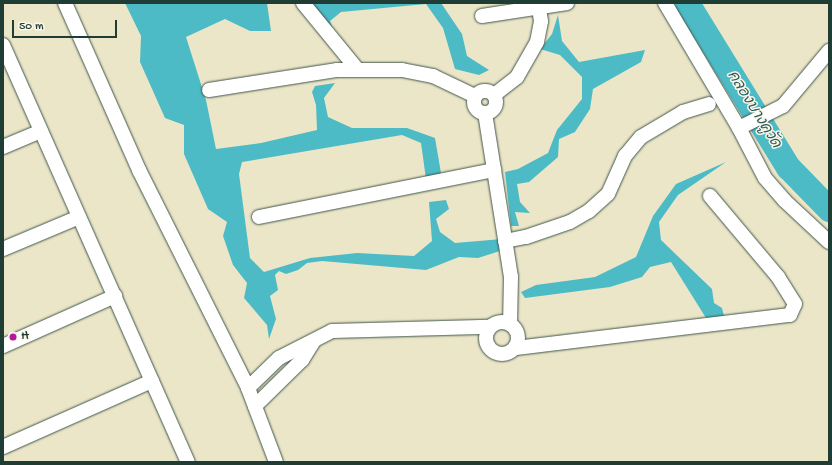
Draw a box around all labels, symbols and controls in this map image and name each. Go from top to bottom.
scale bar [14,12,119,38]
text: 50 m [19,20,44,34]
water label: คลองบางคูวัด [722,68,784,152]
place label: H [21,329,29,345]
marker: H [8,332,18,342]

